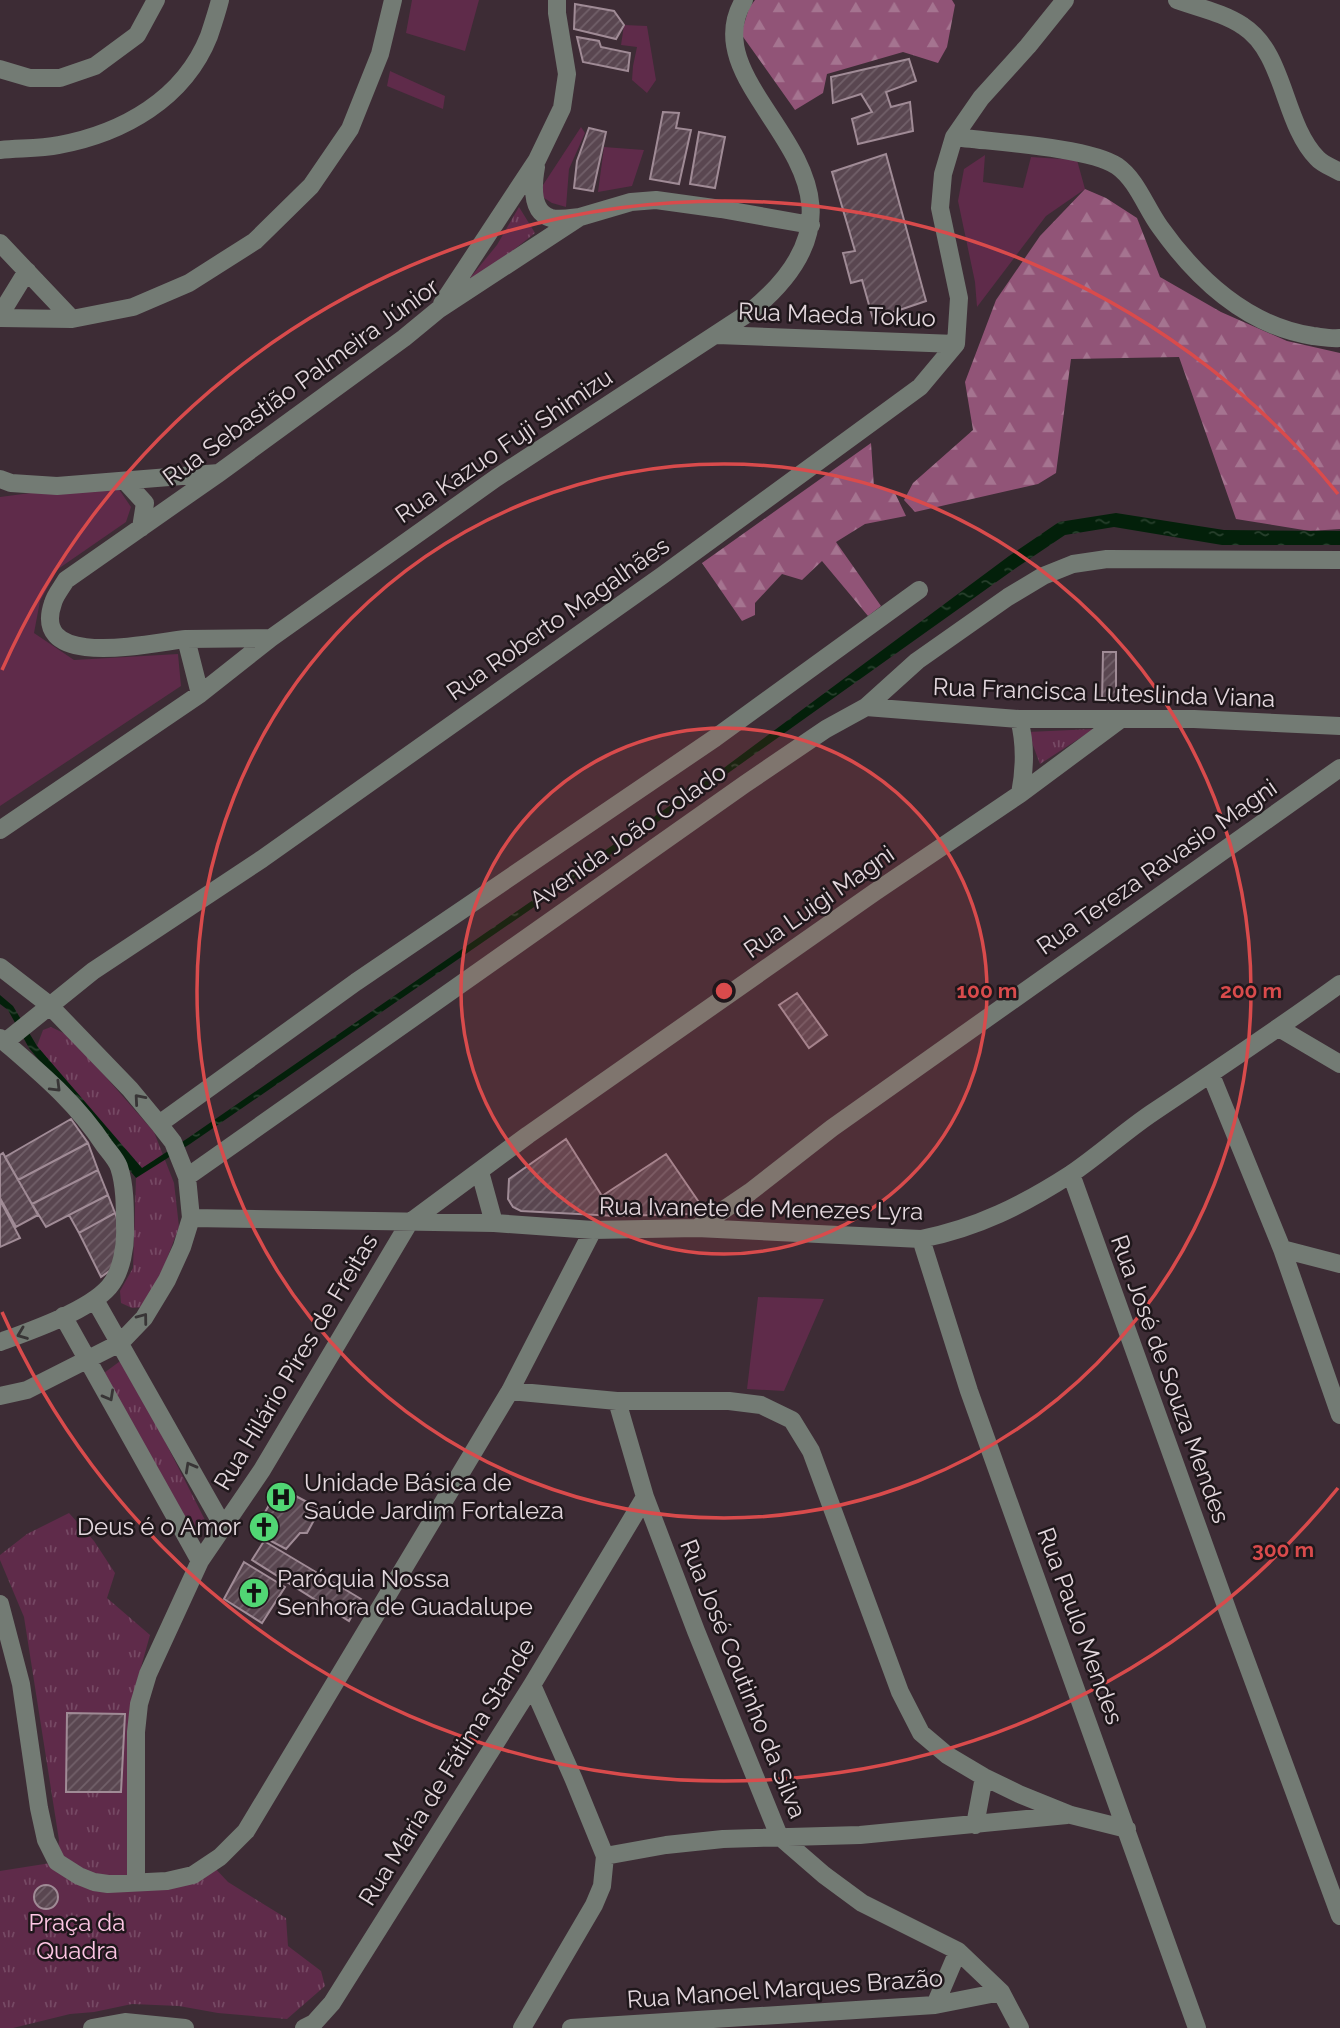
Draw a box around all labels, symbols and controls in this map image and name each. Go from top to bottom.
street label: Rua Sebastião Palmeira Júnior [157,271,445,492]
street label: Rua Maeda Tokuo [738,297,936,332]
street label: Rua Kazuo Fuji Shimizu [390,362,618,529]
street label: Rua Roberto Magalhães [441,531,675,707]
street label: Rua Francisca Luteslinda Viana [932,672,1276,713]
street label: Avenida João Colado [524,757,732,914]
street label: Rua Tereza Ravasio Magni [1031,773,1282,961]
street label: Rua Luigi Magni [738,839,899,964]
text: 100 m [957,978,1017,1003]
text: 200 m [1220,978,1282,1003]
centre of rings [712,979,736,1003]
one-way arrow [48,1079,61,1092]
one-way arrow [135,1095,147,1108]
street label: Rua Ivanete de Menezes Lyra [599,1191,923,1226]
street label: Rua Hilário Pires de Freitas [207,1228,384,1495]
street label: Rua José de Souza Mendes [1105,1231,1236,1527]
one-way arrow [134,1313,147,1325]
one-way arrow [16,1326,28,1340]
one-way arrow [101,1389,114,1401]
one-way arrow [185,1462,198,1474]
place label: Unidade Básica de Saúde Jardim Fortaleza [304,1468,564,1525]
hospital icon: Unidade Básica de Saúde Jardim Fortaleza [264,1480,298,1514]
church icon: Deus é o Amor [247,1510,281,1544]
place label: Deus é o Amor [77,1512,242,1541]
street label: Rua Paulo Mendes [1031,1523,1130,1728]
street label: Rua José Coutinho da Silva [674,1535,813,1822]
text: 300 m [1252,1537,1314,1562]
place label: Paróquia Nossa Senhora de Guadalupe [277,1564,533,1621]
church icon: Paróquia Nossa Senhora de Guadalupe [237,1576,271,1610]
street label: Rua Maria de Fátima Stande [352,1633,541,1911]
park label: Praça da Quadra [29,1908,125,1965]
street label: Rua Manoel Marques Brazão [626,1963,944,2014]

